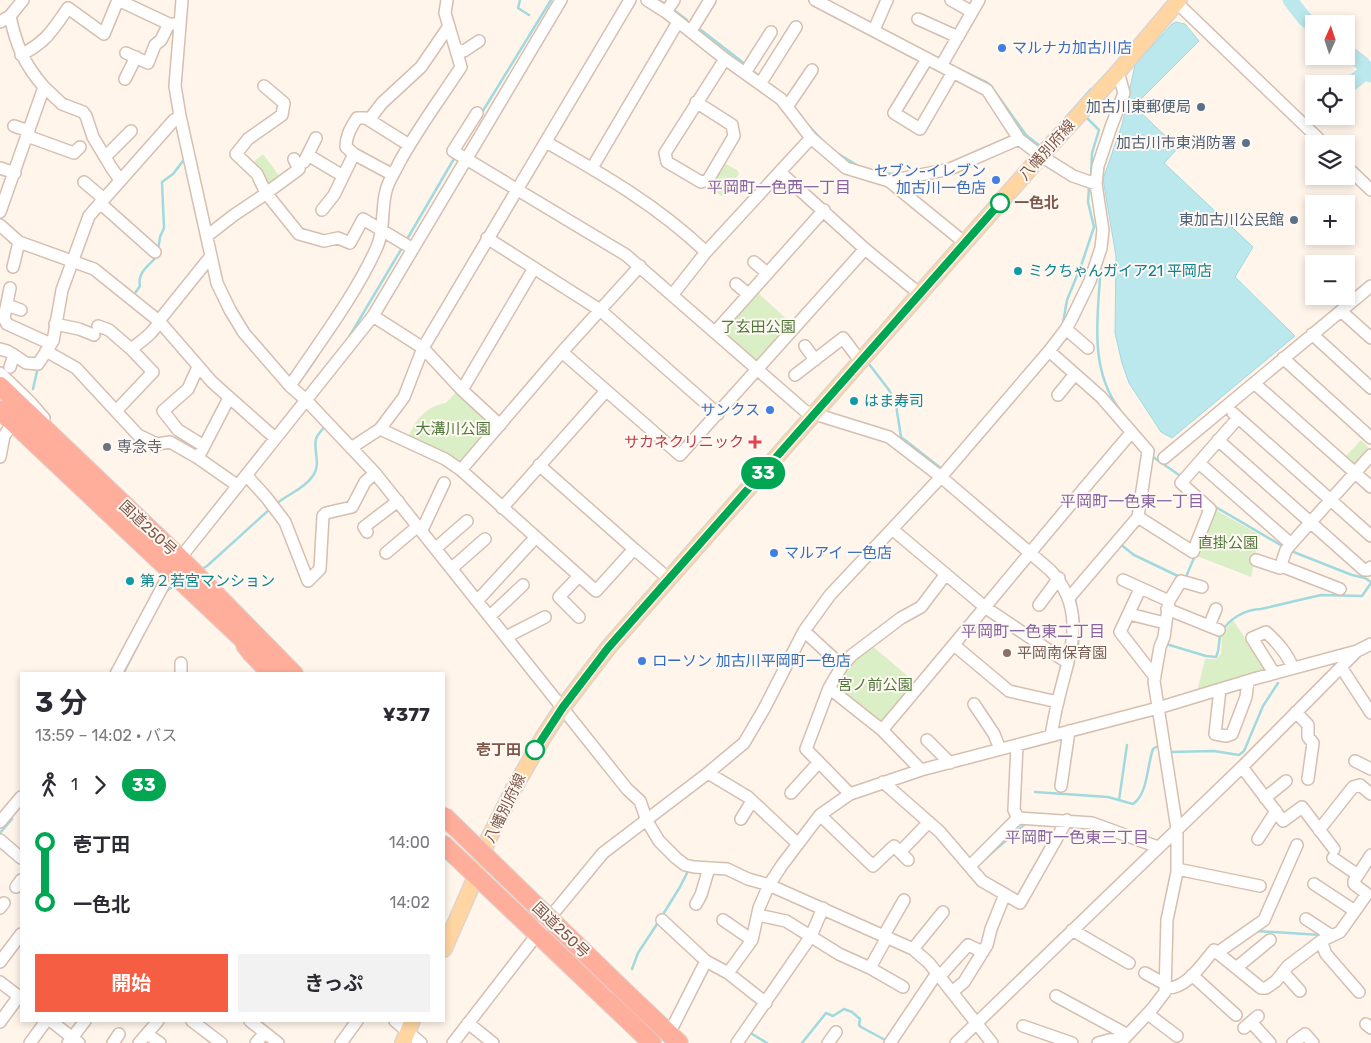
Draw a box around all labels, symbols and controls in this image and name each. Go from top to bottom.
north arrow [1305,15,1355,65]
map controls [1305,15,1355,305]
place label: マルナカ加古川店 [1012,39,1132,57]
marker: マルナカ加古川店 [996,42,1008,54]
button: locate [1305,75,1355,125]
place label: 加古川東郵便局 [1086,98,1191,116]
marker: 加古川東郵便局 [1195,101,1207,113]
street label: 八幡別府線 [1015,116,1079,184]
place label: 加古川市東消防署 [1116,134,1236,152]
button: layers [1305,135,1355,185]
marker: 加古川市東消防署 [1240,137,1252,149]
place label: セブン-イレブン 加古川一色店 [874,162,986,197]
marker: セブン-イレブン 加古川一色店 [990,174,1002,186]
district label: 平岡町一色西一丁目 [707,178,851,197]
marker: 一色北 [990,193,1010,213]
place label: 一色北 [1014,194,1059,212]
button: + [1305,195,1355,245]
place label: 東加古川公民館 [1179,211,1284,229]
marker: 東加古川公民館 [1288,214,1300,226]
button: − [1305,255,1355,305]
place label: ミクちゃんガイア21 平岡店 [1028,262,1212,280]
marker: ミクちゃんガイア21 平岡店 [1012,265,1024,277]
park label: 了玄田公園 [720,318,796,336]
place label: はま寿司 [864,392,924,410]
marker: はま寿司 [848,395,860,407]
place label: サンクス [700,401,760,419]
marker: サンクス [764,404,776,416]
park label: 大溝川公園 [415,420,491,438]
place label: サカネクリニック [624,433,744,451]
marker: サカネクリニック [748,435,762,449]
place label: 専念寺 [117,438,162,456]
marker: 専念寺 [101,441,113,453]
line badge: 33 [740,457,786,489]
text: 33 [751,462,775,484]
district label: 平岡町一色東一丁目 [1060,492,1204,511]
street label: 国道250号 [115,497,181,559]
park label: 直掛公園 [1198,534,1258,552]
place label: マルアイ 一色店 [784,544,892,562]
marker: マルアイ 一色店 [768,547,780,559]
place label: 第２若宮マンション [140,572,275,590]
marker: 第２若宮マンション [124,575,136,587]
district label: 平岡町一色東二丁目 [961,622,1105,641]
place label: 平岡南保育園 [1017,644,1107,662]
marker: 平岡南保育園 [1001,647,1013,659]
place label: ローソン 加古川平岡町一色店 [652,652,851,670]
marker: ローソン 加古川平岡町一色店 [636,655,648,667]
park label: 宮ノ前公園 [837,676,913,694]
text: 3 分 [35,686,87,719]
text: ¥377 [383,703,430,726]
text: 13:59 – 14:02 · バス [35,726,177,745]
marker: 壱丁田 [525,740,545,760]
place label: 壱丁田 [476,741,521,759]
street label: 八幡別府線 [480,770,530,846]
icon: walk [35,771,63,799]
icon: forward [86,771,114,799]
text: 33 [132,774,156,796]
text: 1 [71,775,78,794]
district label: 平岡町一色東三丁目 [1005,828,1149,847]
text: 壱丁田 [73,833,130,856]
text: 14:00 [389,833,430,852]
text: 一色北 [73,893,130,916]
text: 14:02 [390,893,430,912]
street label: 国道250号 [529,898,593,962]
button: 開始 [35,954,228,1012]
button: きっぷ [238,954,430,1012]

